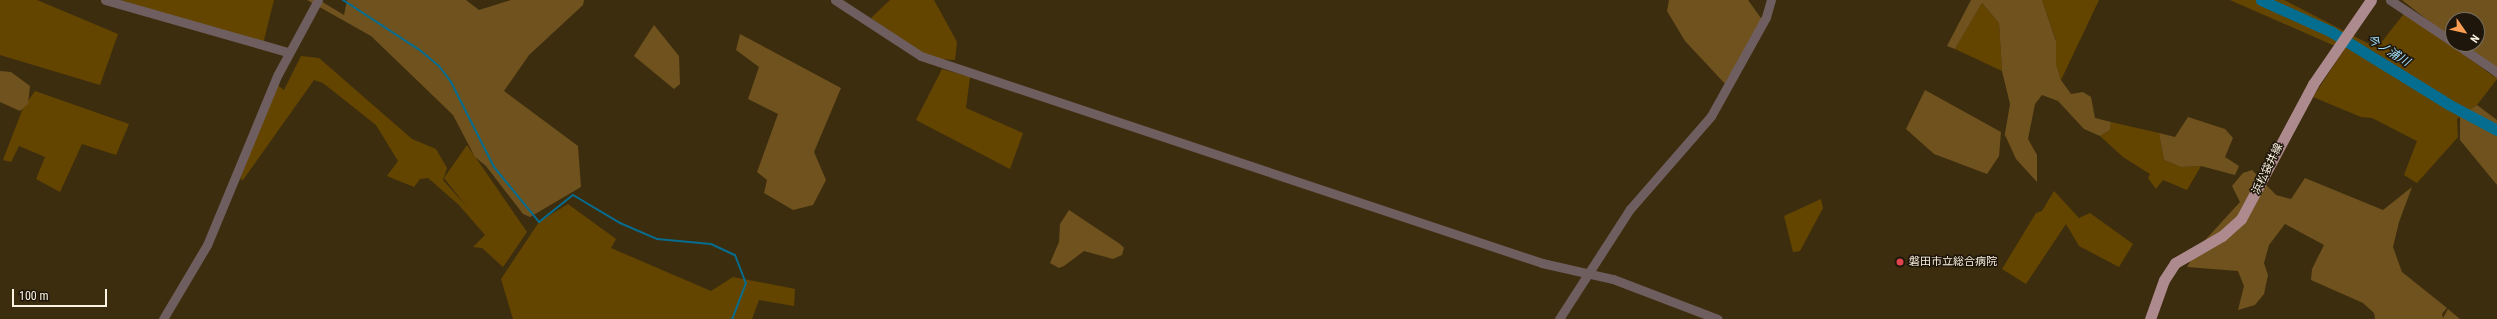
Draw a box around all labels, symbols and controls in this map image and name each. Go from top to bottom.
north arrow [2445,12,2485,52]
water label: 今ノ浦川 [2364,32,2412,70]
text: N [2467,32,2482,45]
street label: 浜松袋井線 [2250,141,2286,197]
place label: 磐田市立総合病院 [1909,255,1997,269]
marker: 磐田市立総合病院 [1894,256,1906,268]
scale bar [14,281,109,307]
text: 100 m [19,289,49,303]

